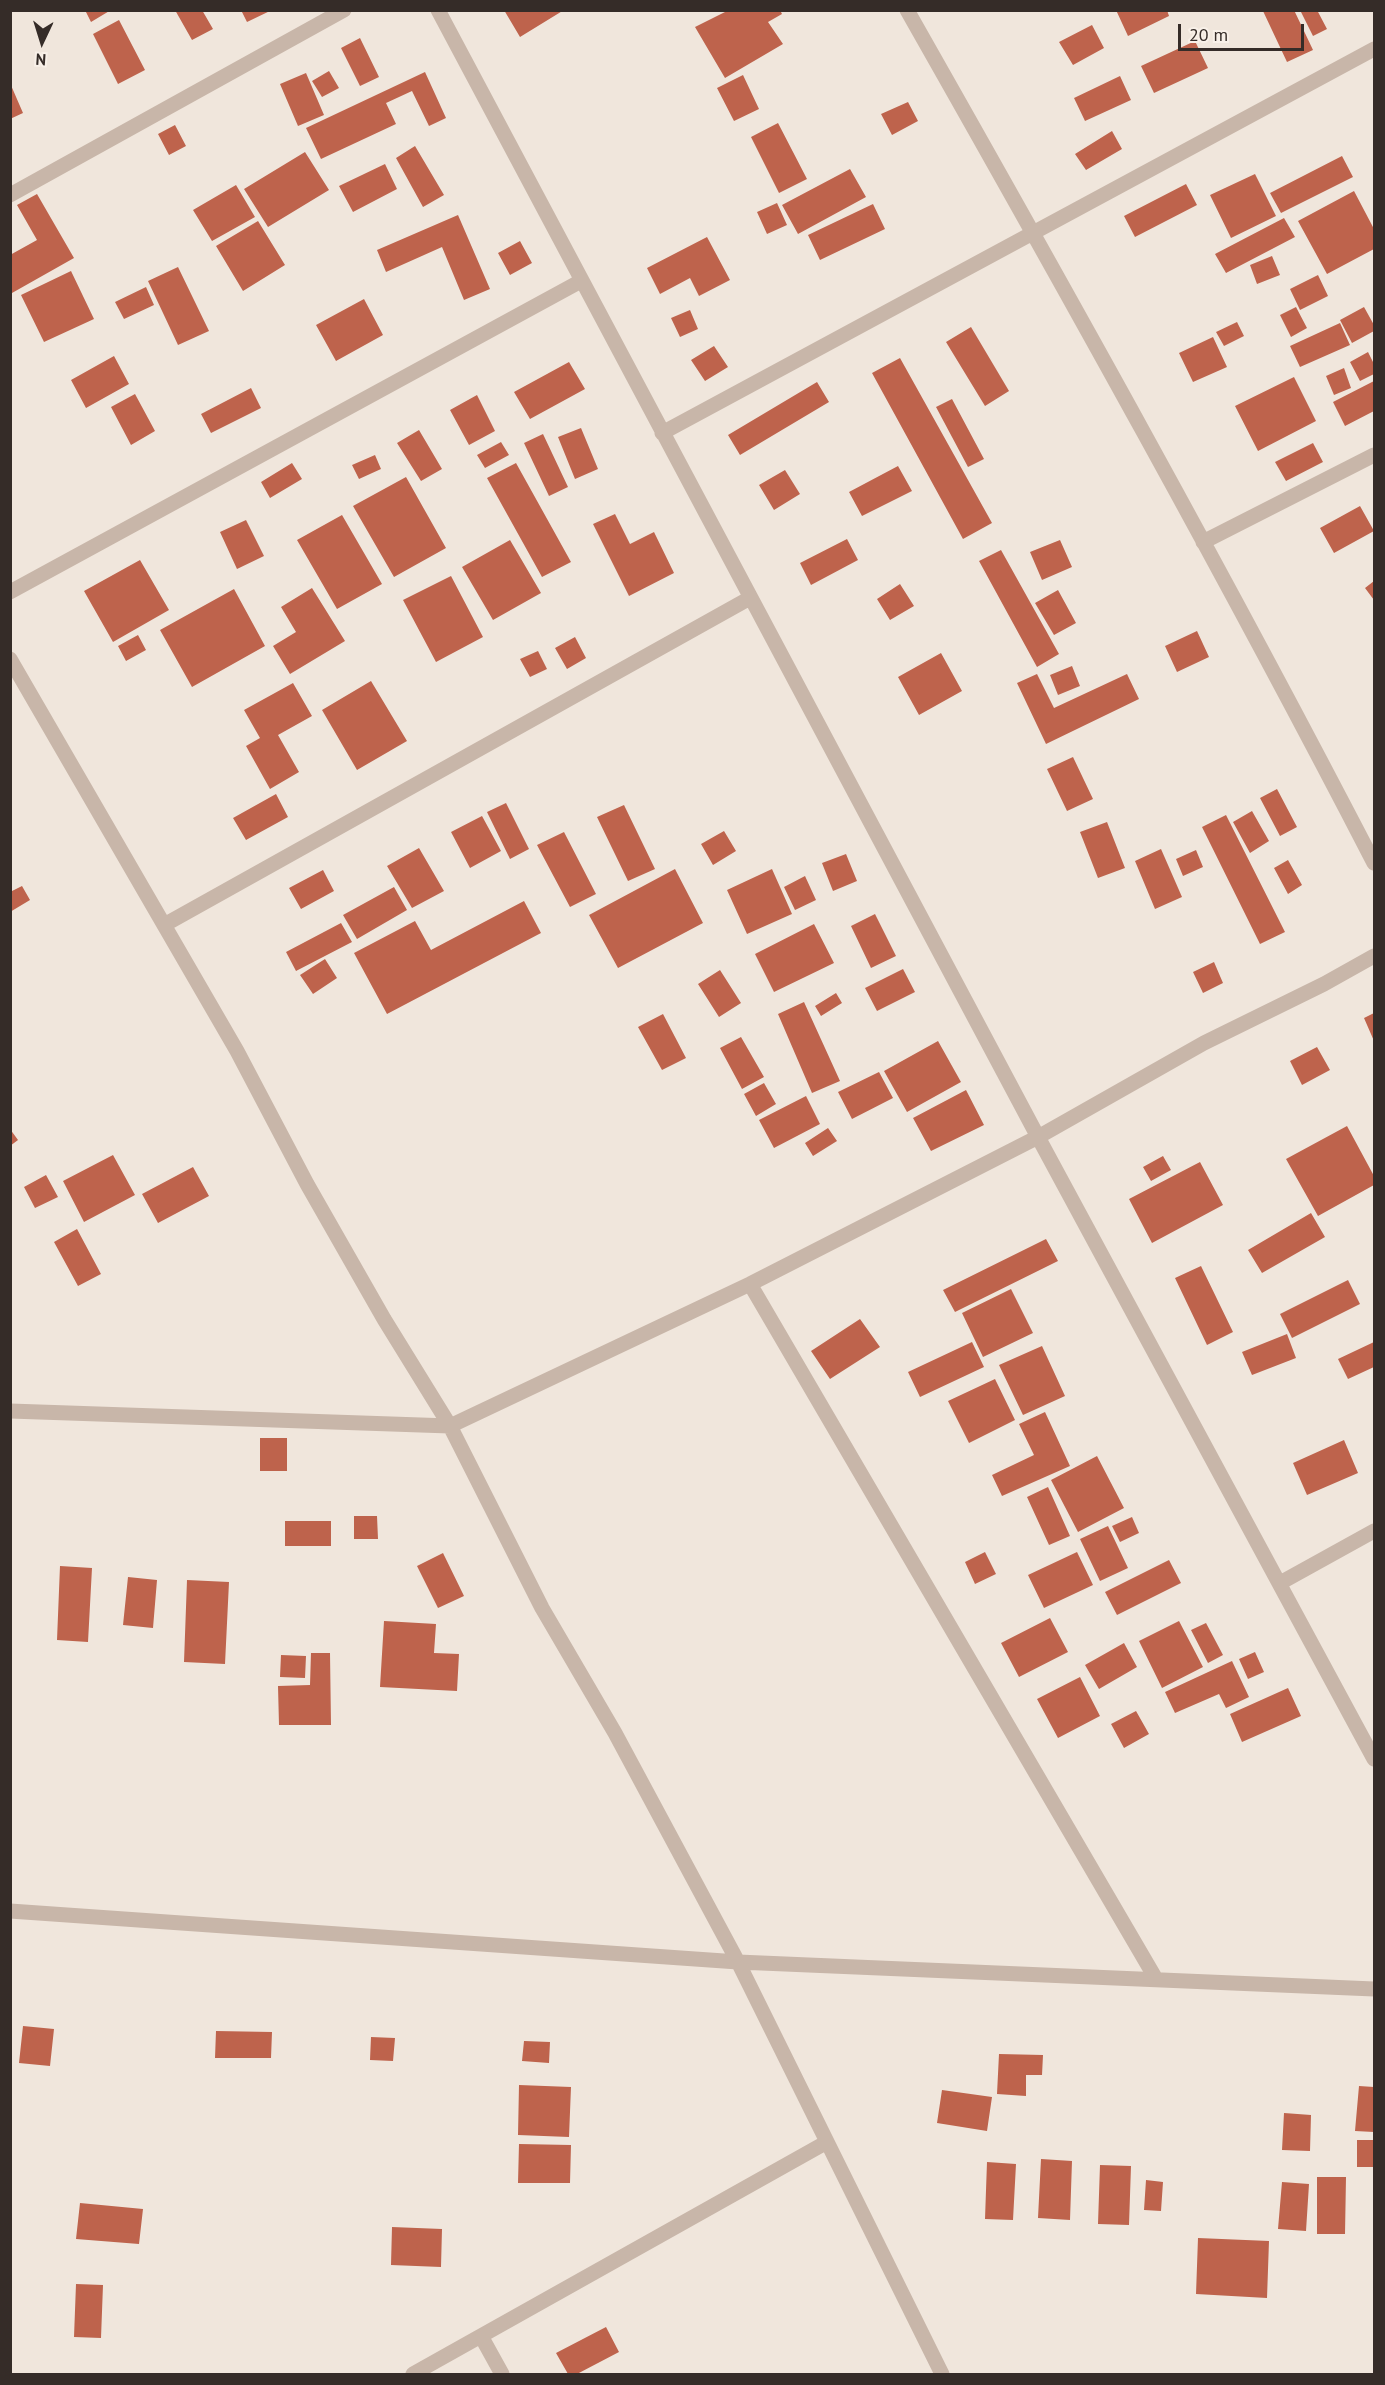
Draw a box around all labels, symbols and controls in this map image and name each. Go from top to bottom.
north arrow [12,12,72,72]
scale bar [1181,12,1307,50]
text: 20 m [1189,23,1228,46]
text: N [35,50,47,70]

